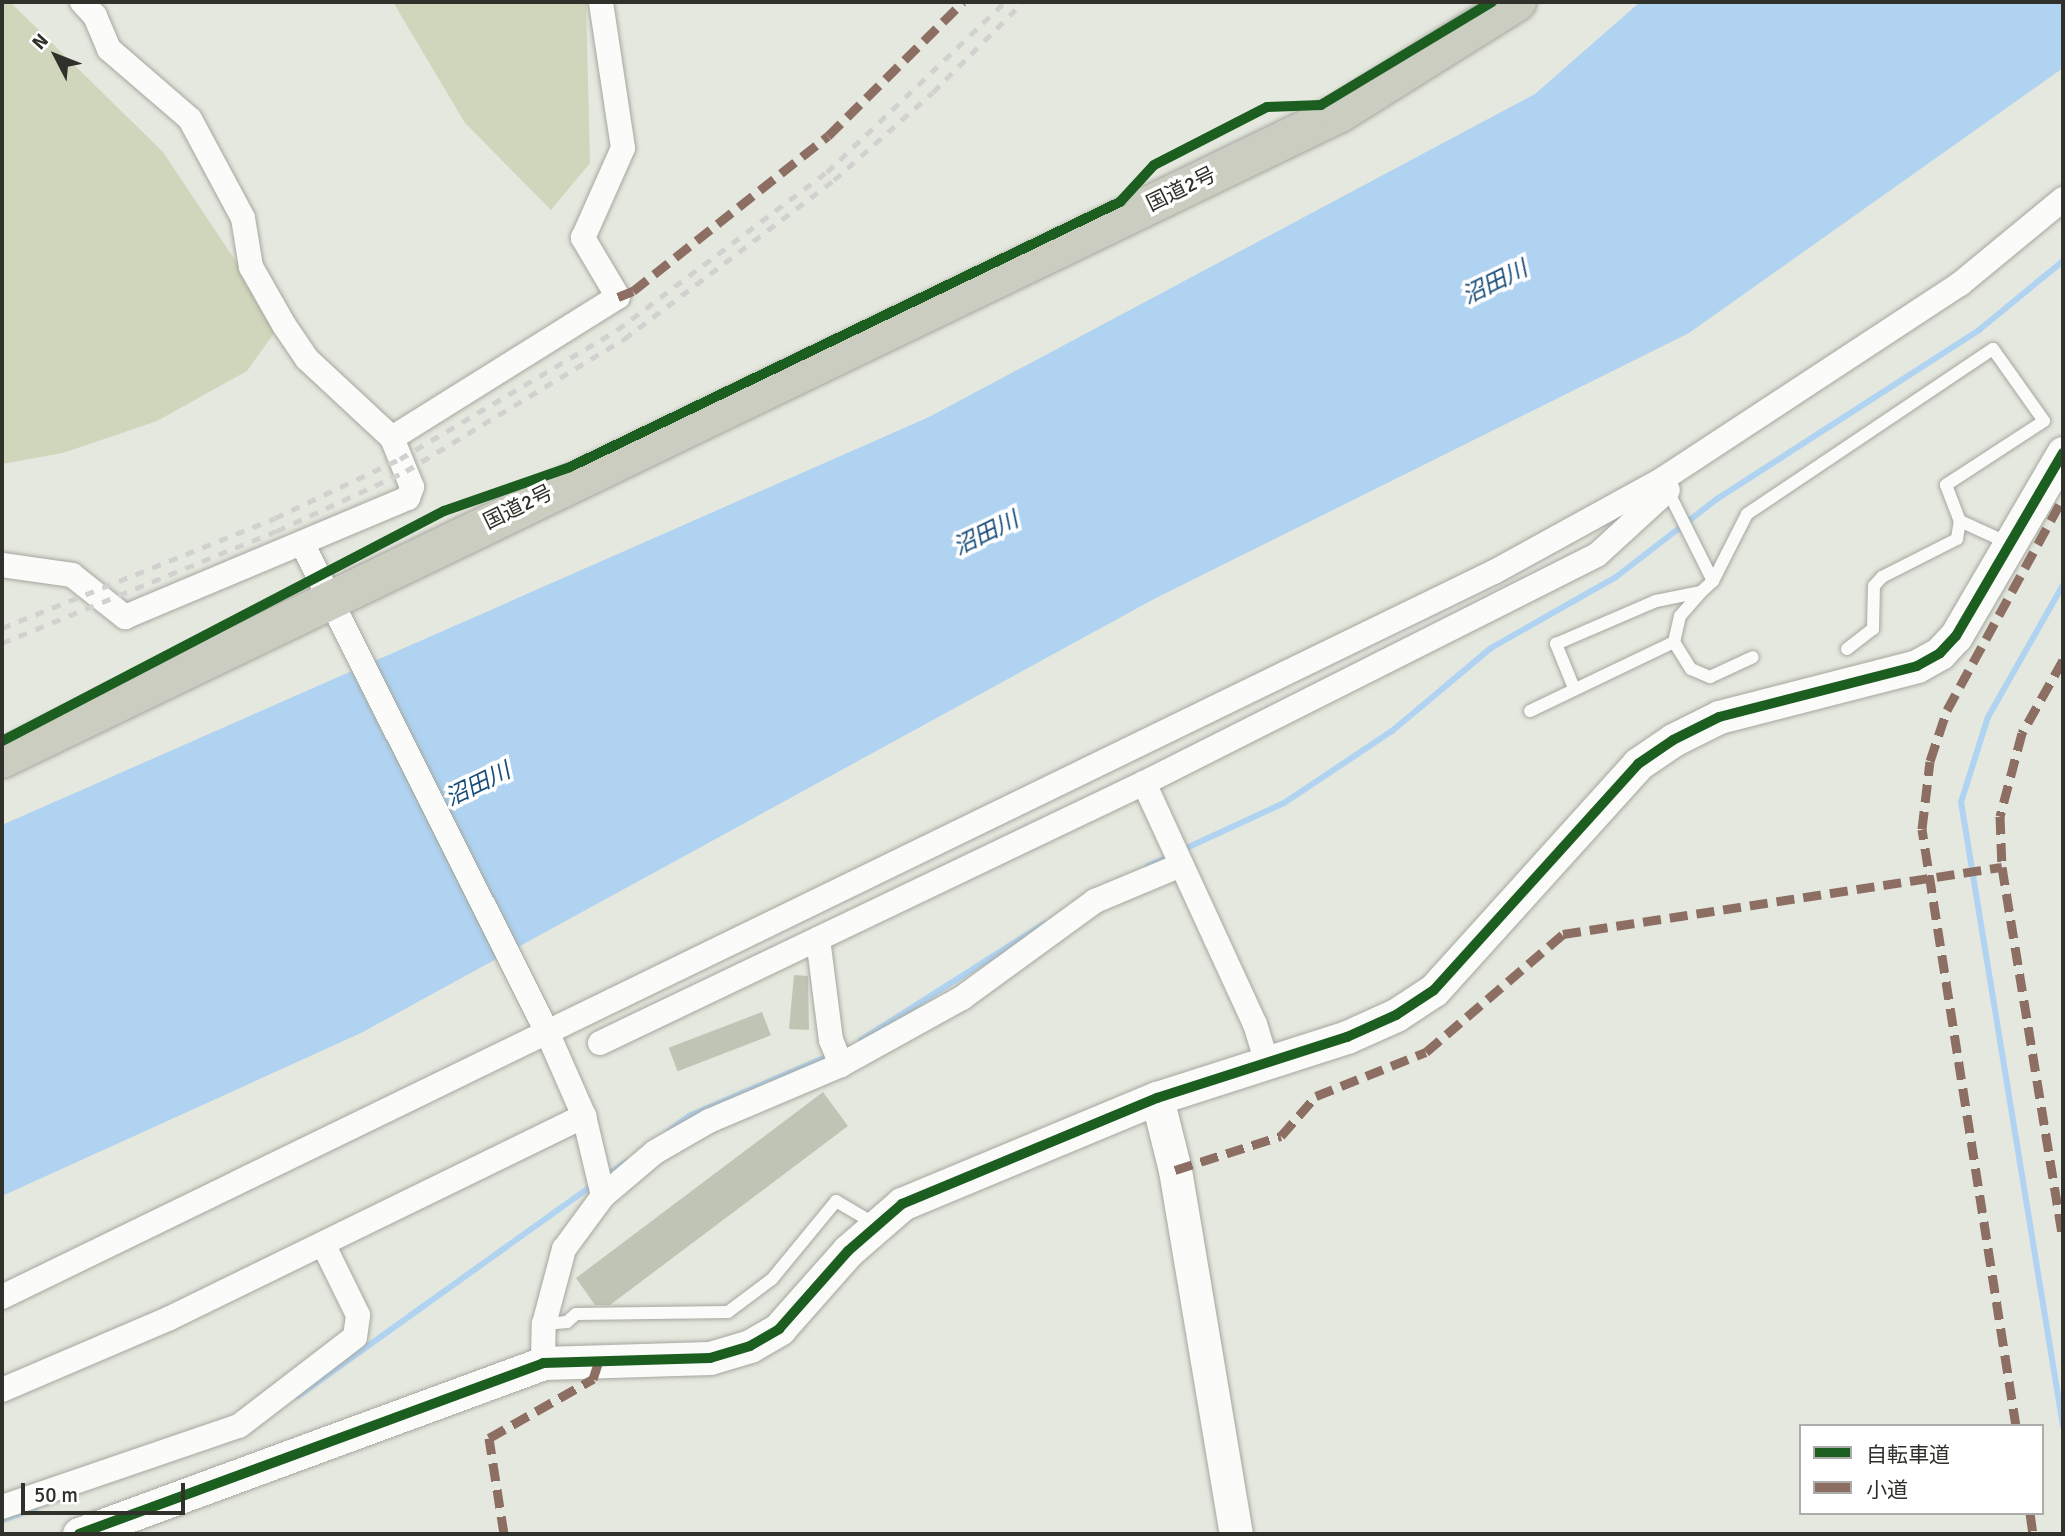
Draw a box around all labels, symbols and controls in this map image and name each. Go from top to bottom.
north arrow [21,21,91,91]
text: N [27,29,54,55]
street label: 国道2号 [1142,161,1220,217]
water label: 沼田川 [1458,255,1532,311]
street label: 国道2号 [479,479,557,535]
water label: 沼田川 [949,506,1023,562]
water label: 沼田川 [441,757,515,813]
legend [1799,1424,2044,1515]
text: 自転車道 [1866,1442,1950,1468]
scale bar [24,1470,189,1514]
text: 小道 [1866,1477,1908,1503]
text: 50 m [34,1482,78,1508]

